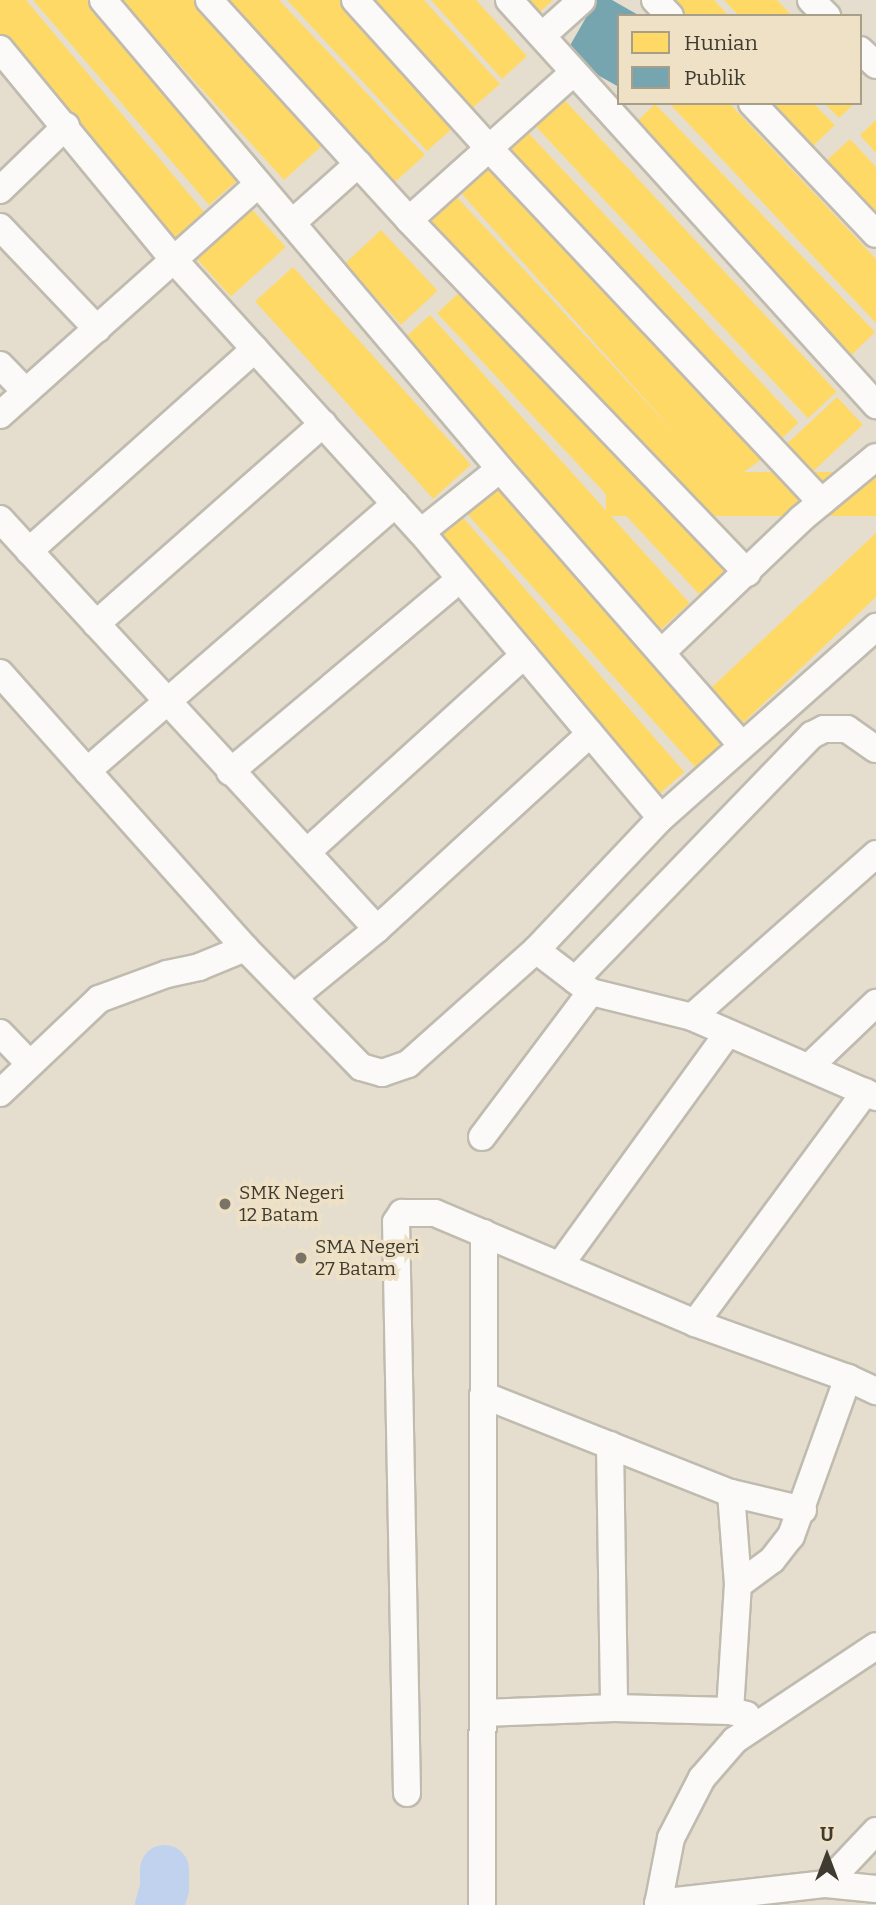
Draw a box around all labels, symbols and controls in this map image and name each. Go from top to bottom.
legend [617,14,862,105]
text: Hunian [684,30,758,56]
text: Publik [684,65,746,91]
place label: SMK Negeri 12 Batam [239,1182,344,1226]
marker: SMK Negeri 12 Batam [217,1196,233,1212]
place label: SMA Negeri 27 Batam [315,1236,419,1280]
marker: SMA Negeri 27 Batam [293,1250,309,1266]
north arrow [792,1821,862,1891]
text: U [820,1823,834,1846]

